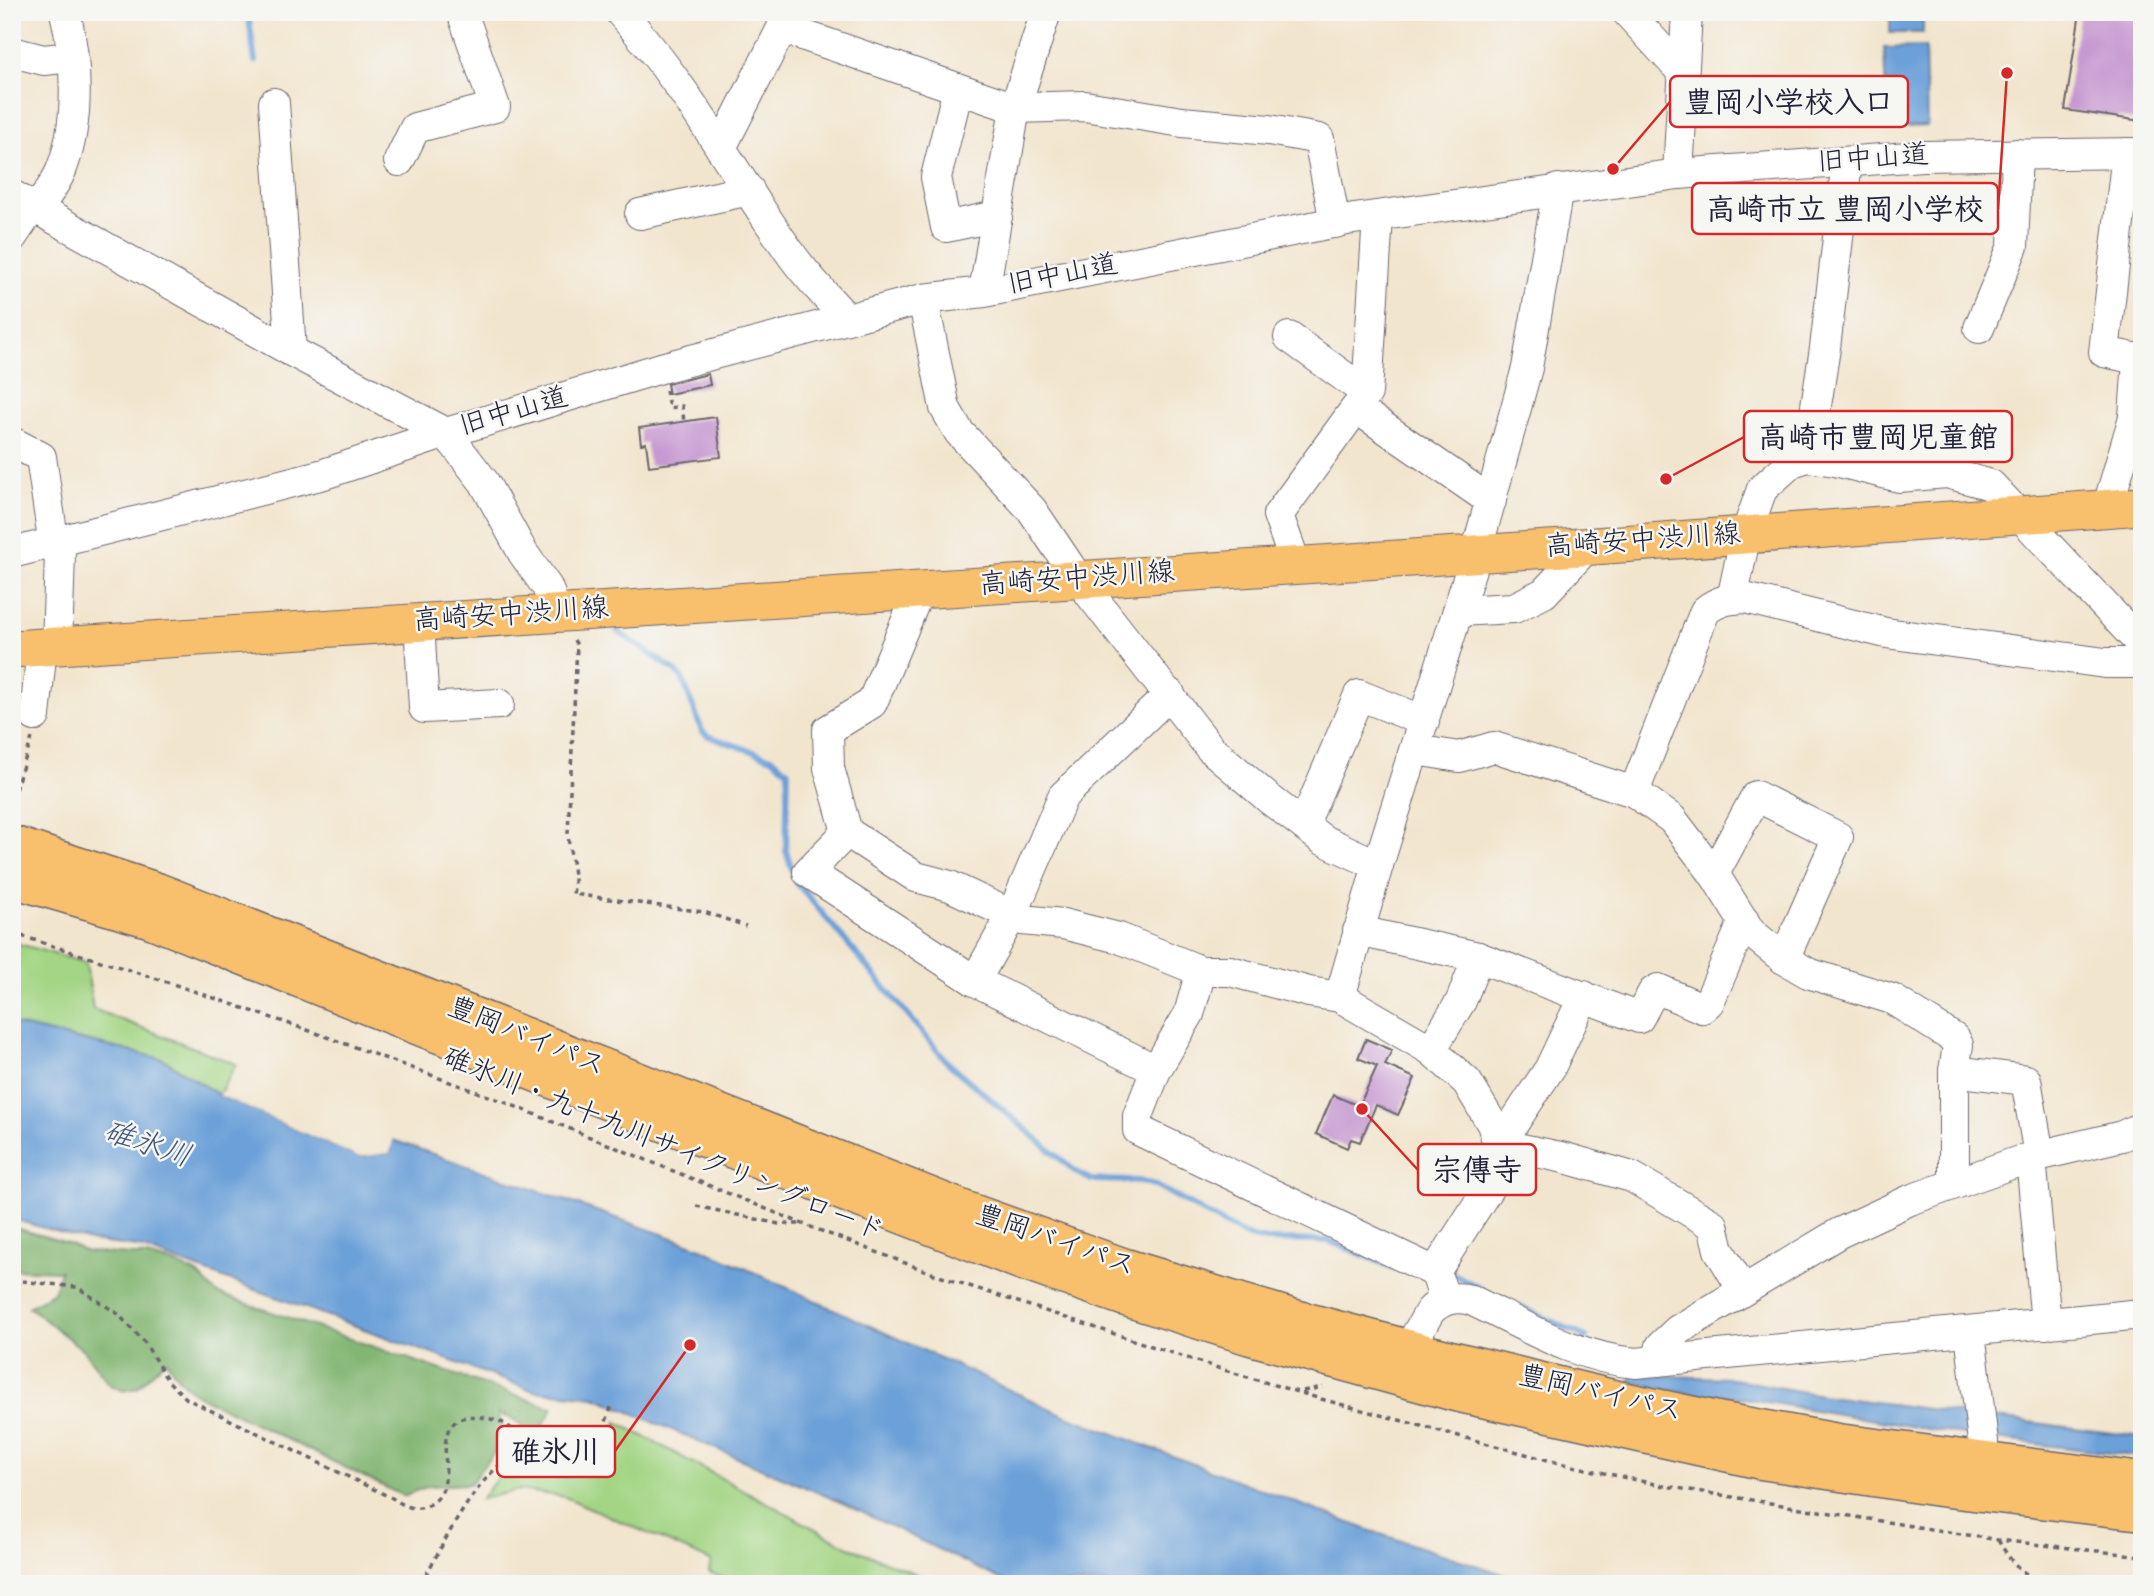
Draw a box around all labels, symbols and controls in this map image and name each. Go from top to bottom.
callout: 豊岡小学校入口 [1670,76,1908,127]
text: 豊岡小学校入口 [1684,83,1894,127]
street label: 旧中山道 [1816,136,1930,184]
callout: 高崎市立 豊岡小学校 [1692,183,1998,234]
text: 高崎市立 豊岡小学校 [1706,190,1984,234]
street label: 旧中山道 [1004,245,1122,307]
street label: 旧中山道 [455,378,573,448]
callout: 高崎市豊岡児童館 [1744,411,2012,462]
text: 高崎市豊岡児童館 [1758,418,1998,462]
street label: 高崎安中渋川線 [1544,515,1742,569]
street label: 高崎安中渋川線 [978,553,1176,607]
street label: 高崎安中渋川線 [412,589,610,643]
street label: 豊岡バイパス [441,988,611,1088]
street label: 碓氷川・九十九川サイクリングロード [436,1038,890,1254]
water label: 碓氷川 [97,1111,197,1181]
callout: 宗傳寺 [1418,1144,1536,1195]
text: 宗傳寺 [1432,1151,1522,1195]
street label: 豊岡バイパス [969,1195,1141,1289]
street label: 豊岡バイパス [1514,1356,1686,1434]
callout: 碓氷川 [497,1426,615,1477]
text: 碓氷川 [511,1433,601,1477]

